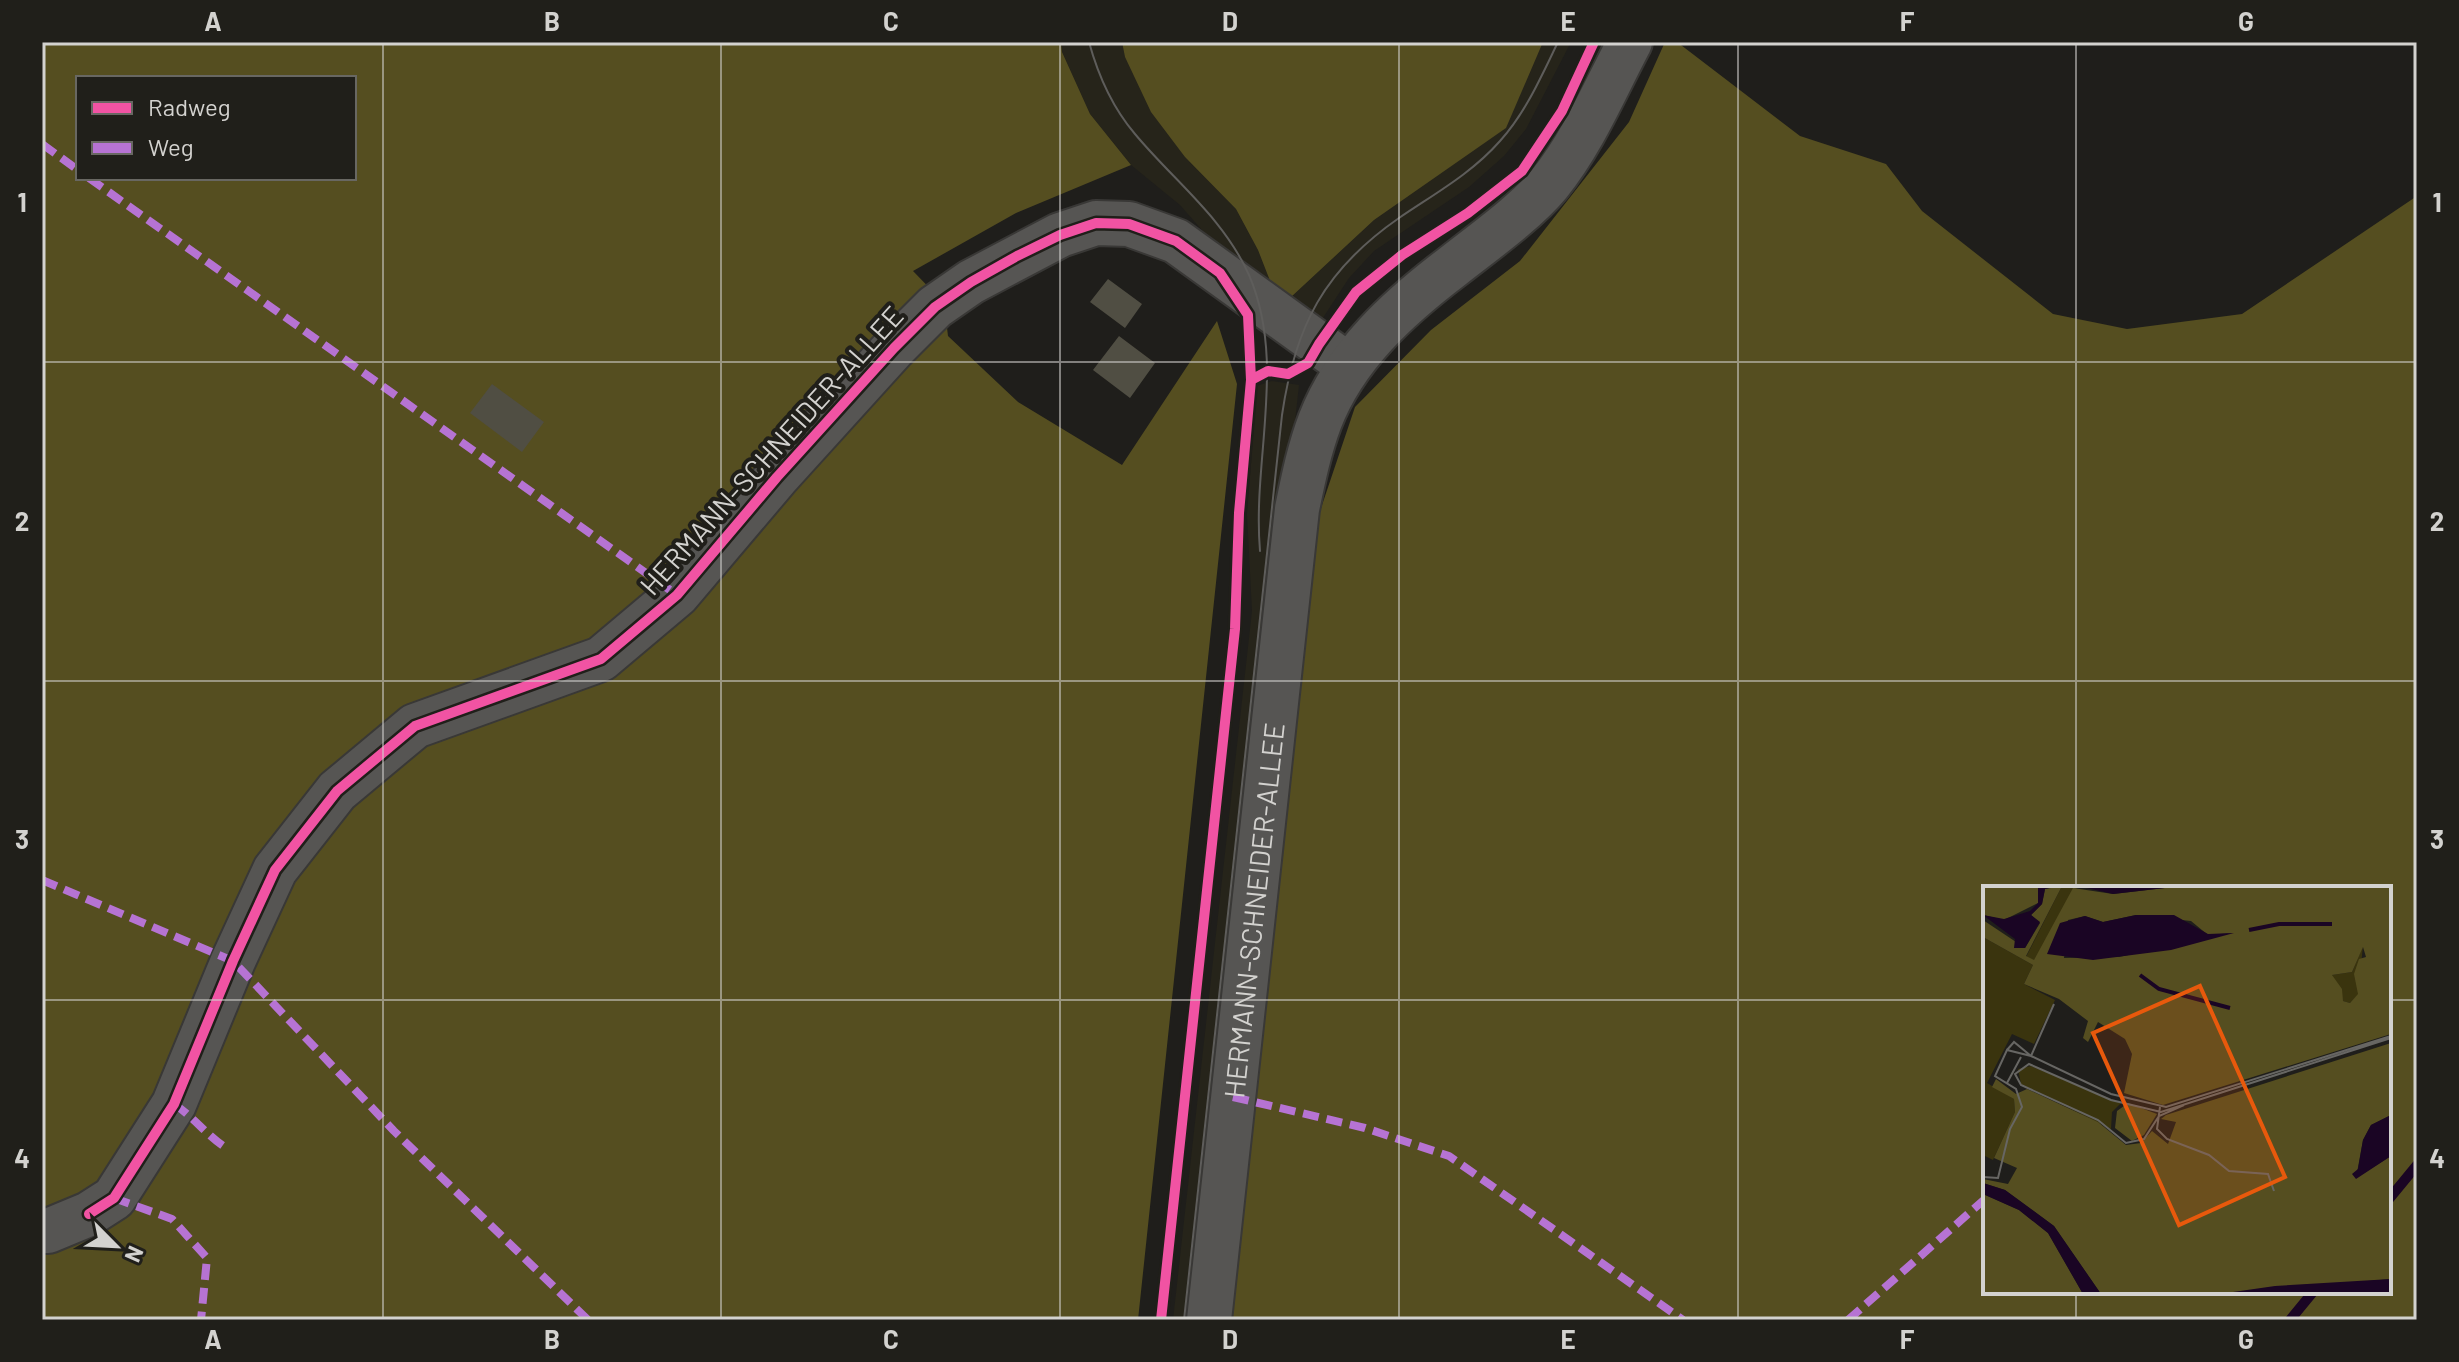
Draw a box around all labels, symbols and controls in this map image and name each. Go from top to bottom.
text: A [204,5,222,36]
text: B [544,5,560,36]
text: C [883,5,899,36]
text: D [1222,5,1238,36]
text: E [1560,5,1576,36]
text: F [1900,5,1915,36]
text: G [2238,5,2254,36]
legend [76,76,356,180]
text: Radweg [148,92,231,121]
text: Weg [148,132,194,161]
text: 1 [17,186,27,217]
text: 1 [2432,186,2442,217]
street label: HERMANN-SCHNEIDER-ALLEE [632,298,910,602]
text: 2 [15,505,29,536]
text: 2 [2430,505,2444,536]
street label: HERMANN-SCHNEIDER-ALLEE [1216,721,1291,1100]
text: 3 [15,823,29,854]
text: 3 [2430,823,2444,854]
inset map [1983,886,2391,1294]
text: 4 [14,1142,30,1173]
text: 4 [2429,1142,2445,1173]
north arrow [76,1206,156,1286]
text: N [120,1243,150,1267]
text: A [204,1323,222,1354]
text: B [544,1323,560,1354]
text: C [883,1323,899,1354]
text: D [1222,1323,1238,1354]
text: E [1560,1323,1576,1354]
text: F [1900,1323,1915,1354]
text: G [2238,1323,2254,1354]

